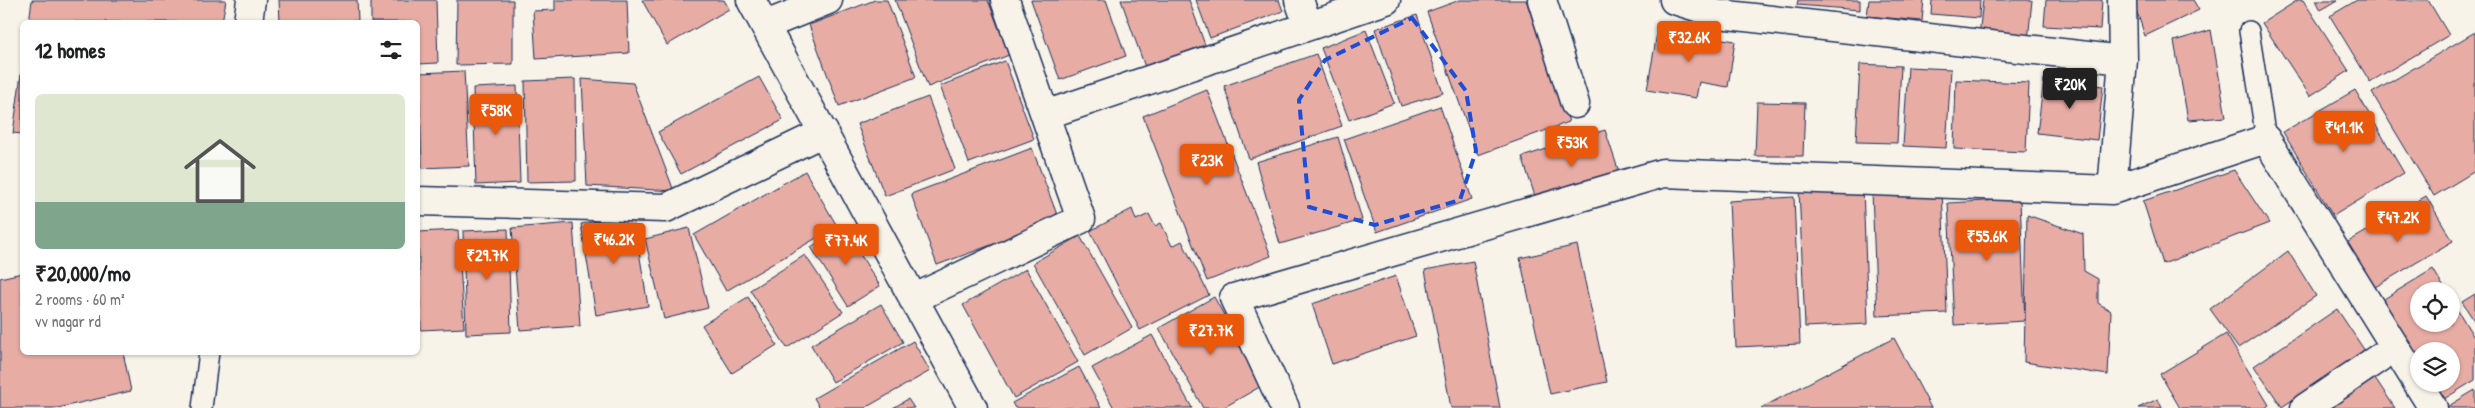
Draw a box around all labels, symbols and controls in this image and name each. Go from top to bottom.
pin: ₹32.6K [1648,20,1730,63]
text: ₹32.6K [1668,26,1710,48]
text: 12 homes [35,36,105,65]
icon: filters [377,36,405,64]
pin: ₹20K [2040,68,2100,110]
text: ₹20K [2054,73,2086,95]
pin: ₹58K [466,94,526,136]
text: ₹58K [480,99,512,121]
pin: ₹41.1K [2303,110,2385,153]
text: ₹41.1K [2325,116,2363,138]
icon: home [175,126,265,216]
pin: ₹53K [1542,126,1602,168]
text: ₹53K [1556,131,1588,153]
pin: ₹23K [1177,144,1237,186]
text: ₹23K [1191,149,1223,171]
pin: ₹47.2K [2357,200,2439,243]
text: ₹47.2K [2377,206,2419,228]
pin: ₹55.6K [1946,220,2028,262]
pin: ₹46.2K [573,222,655,265]
pin: ₹77.4K [805,224,887,266]
text: ₹55.6K [1967,225,2007,247]
text: ₹46.2K [594,228,634,250]
text: ₹77.4K [825,229,867,251]
pin: ₹29.7K [446,238,528,281]
text: ₹29.7K [466,244,508,266]
text: ₹20,000/mo [35,259,130,288]
map controls [2410,282,2460,392]
button: locate [2410,282,2460,332]
text: 2 rooms · 60 m² [35,288,125,310]
text: vv nagar rd [35,310,101,332]
pin: ₹27.7K [1170,314,1252,356]
text: ₹27.7K [1189,319,1233,341]
button: layers [2410,342,2460,392]

